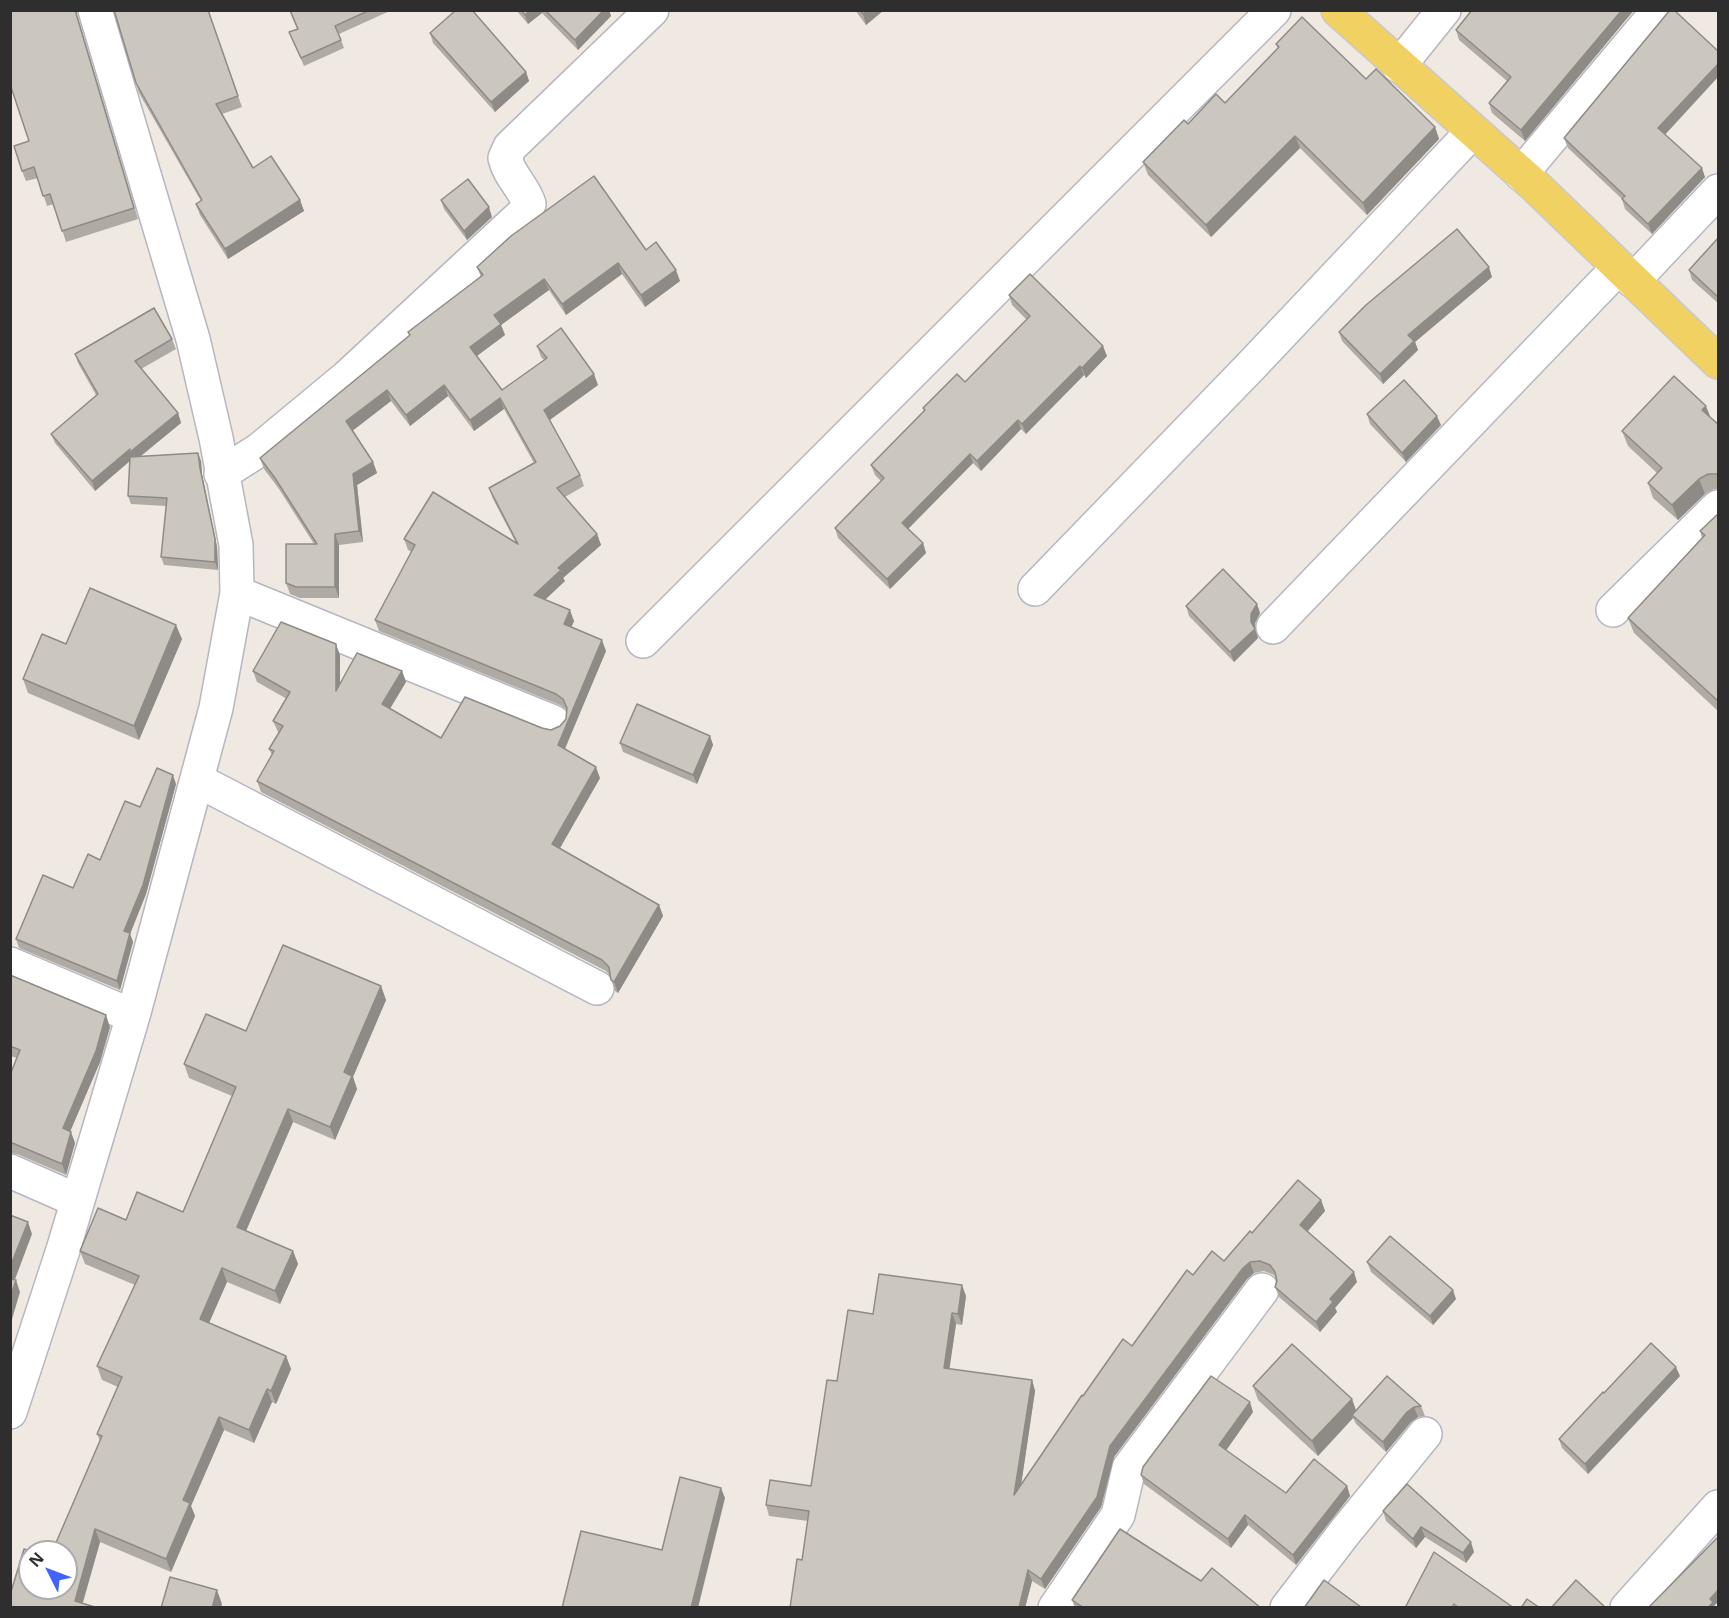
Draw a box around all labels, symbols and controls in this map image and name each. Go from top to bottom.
north arrow [18,1540,78,1600]
text: N [24,1547,49,1571]

